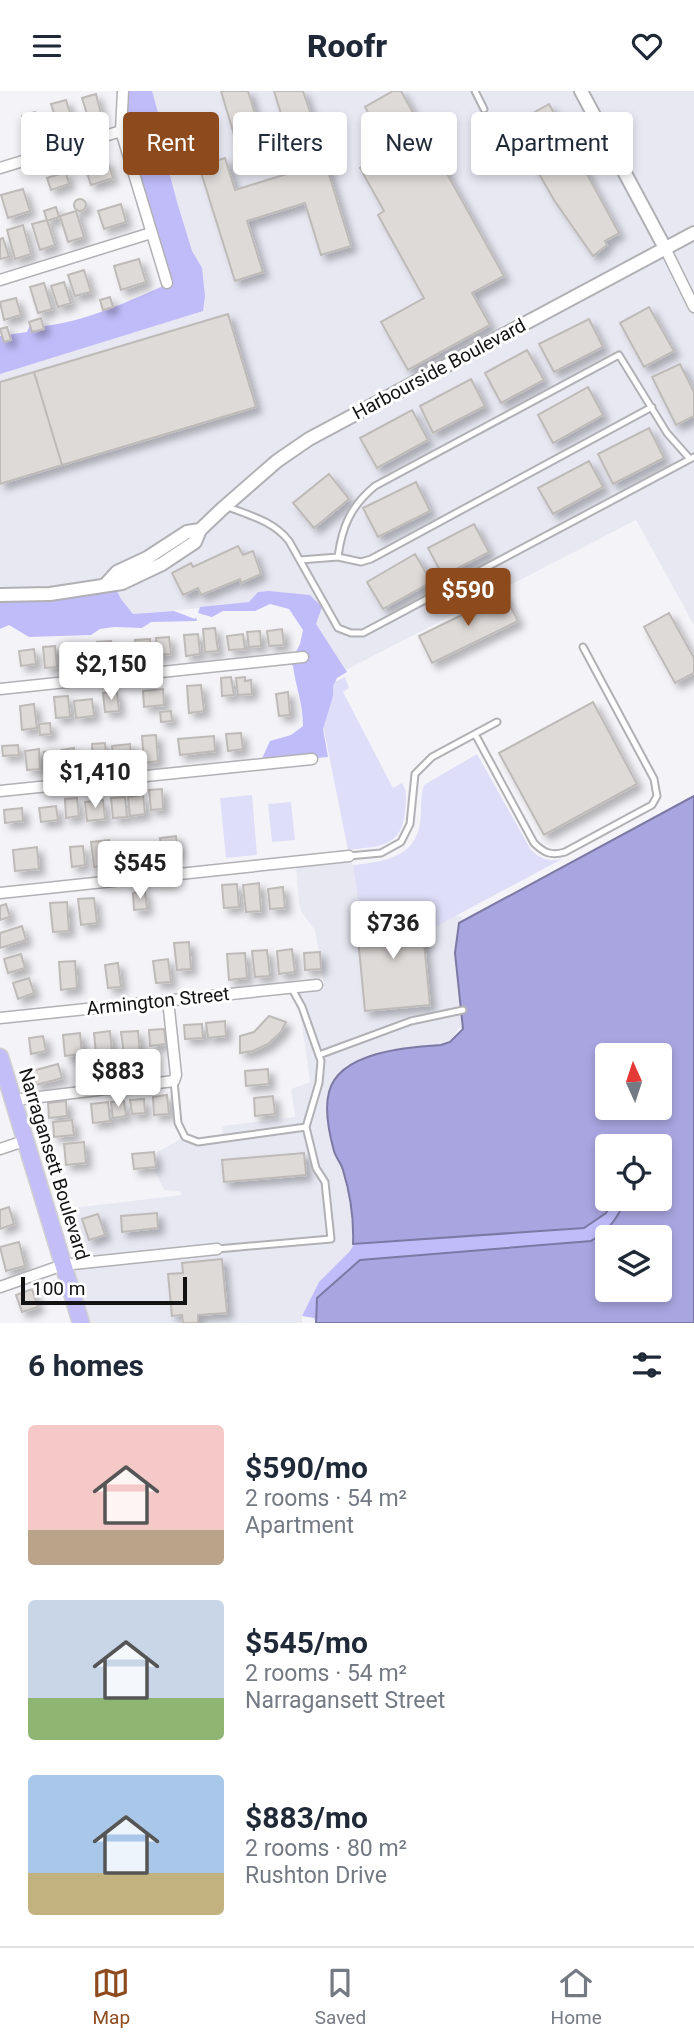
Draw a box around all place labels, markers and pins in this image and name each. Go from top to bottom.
pin: $590 [427,568,509,628]
pin: $2,150 [54,643,168,702]
pin: $1,410 [38,751,152,810]
pin: $545 [99,841,181,901]
pin: $736 [352,901,434,961]
pin: $883 [77,1049,159,1109]

